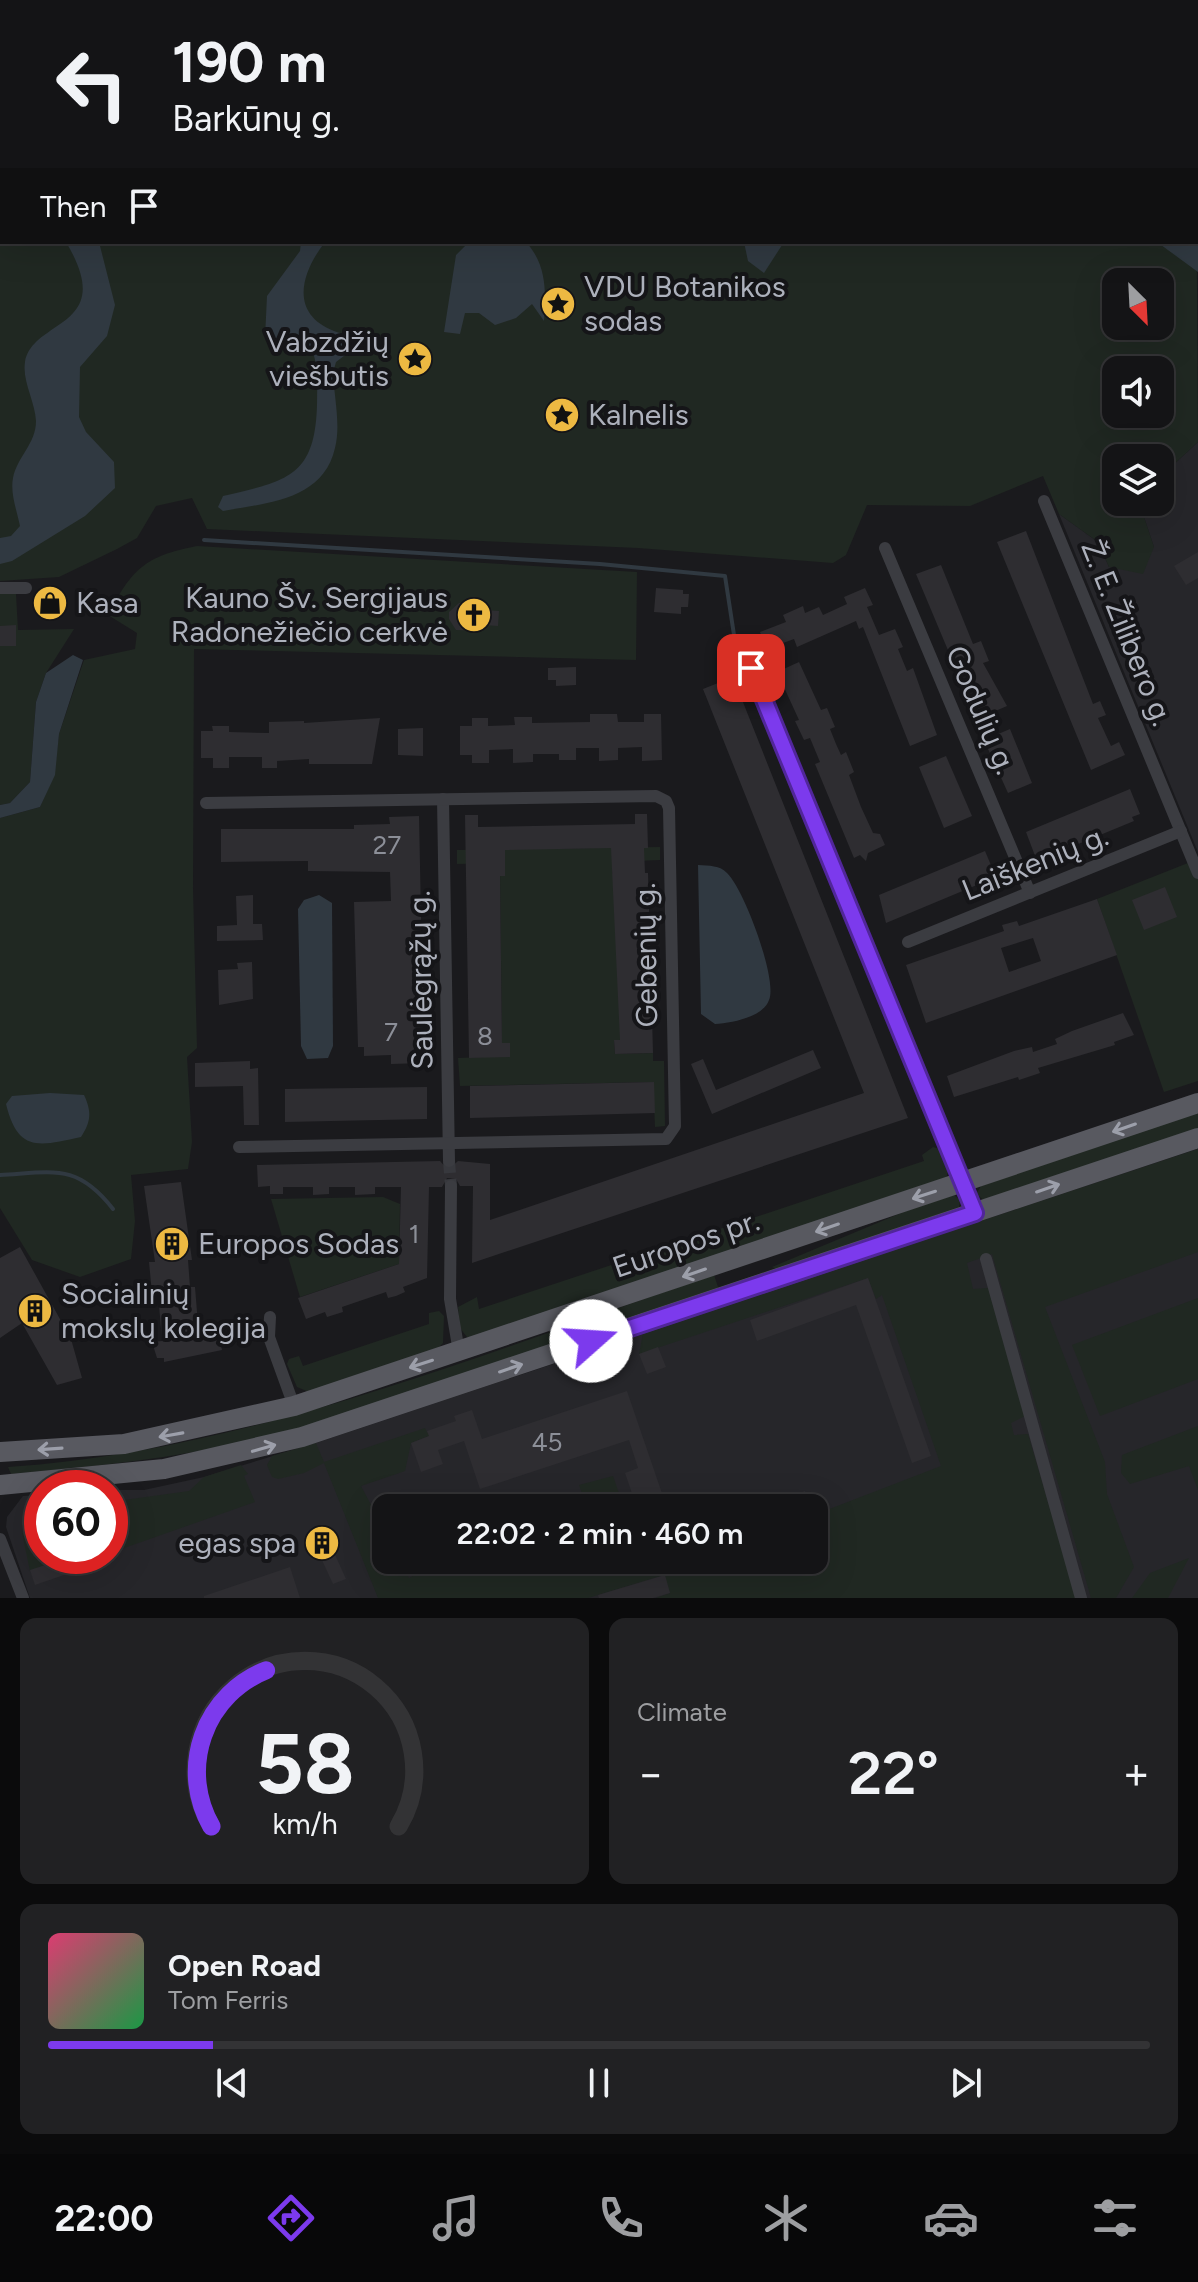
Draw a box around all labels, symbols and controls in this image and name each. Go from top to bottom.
text: 190 m [172,29,327,96]
icon: left [40,32,144,136]
text: Barkūnų g. [172,97,340,140]
icon: arrive [122,184,166,228]
text: Then [40,188,106,225]
place label: VDU Botanikos sodas [584,268,786,339]
north arrow [1102,268,1174,340]
map controls [1102,268,1174,516]
place icon: VDU Botanikos sodas [539,285,577,323]
place label: Vabzdžių viešbutis [266,323,389,394]
place icon: Vabzdžių viešbutis [396,340,434,378]
button: sound [1102,356,1174,428]
place icon: Kalnelis [543,396,581,434]
place label: Kalnelis [588,396,689,433]
button: layers [1102,444,1174,516]
street label: Ž. E. Žilibero g. [1073,535,1181,731]
place label: Kauno Šv. Sergijaus Radonežiečio cerkvė [171,579,448,650]
shop icon: Kasa [31,584,69,622]
place label: Kasa [76,584,139,621]
church icon: Kauno Šv. Sergijaus Radonežiečio cerkvė [455,596,493,634]
pin [717,634,785,702]
street label: Godulių g. [938,640,1025,780]
icon: arrive [729,646,773,690]
street label: Laiškenių g. [956,816,1113,909]
house number: 27 [373,829,401,861]
street label: Gebenių g. [626,882,665,1028]
street label: Saulėgrąžų g. [400,890,441,1070]
house number: 7 [384,1016,398,1048]
house number: 8 [477,1020,493,1052]
one-way arrow [1112,1121,1137,1136]
one-way arrow [1036,1179,1061,1194]
one-way arrow [912,1189,937,1204]
street label: Europos pr. [608,1201,764,1286]
house number: 1 [409,1218,419,1250]
one-way arrow [814,1221,839,1236]
building icon: Europos Sodas [153,1225,191,1263]
place label: Europos Sodas [198,1225,399,1262]
one-way arrow [682,1266,707,1281]
place label: Socialinių mokslų kolegija [61,1275,266,1346]
building icon: Socialinių mokslų kolegija [16,1292,54,1330]
position arrow [549,1299,633,1383]
one-way arrow [409,1358,434,1373]
one-way arrow [499,1359,524,1374]
house number: 45 [531,1426,563,1458]
one-way arrow [159,1429,185,1444]
one-way arrow [251,1439,276,1454]
one-way arrow [37,1442,64,1457]
speed limit sign: 60 [24,1470,128,1574]
text: 22:02 · 2 min · 460 m [457,1515,743,1552]
place label: egas spa [178,1524,296,1561]
building icon: egas spa [303,1524,341,1562]
text: Climate [637,1696,727,1728]
text: 58 [255,1714,354,1814]
text: 22° [848,1737,939,1809]
text: − [637,1747,664,1800]
text: + [1123,1747,1150,1800]
text: km/h [272,1807,337,1841]
text: Open Road [168,1947,321,1984]
text: Tom Ferris [168,1984,288,2016]
icon: previous [210,2061,254,2105]
icon: pause [577,2061,621,2105]
icon: next [944,2061,988,2105]
icon: directions [263,2190,319,2246]
icon: music [428,2190,484,2246]
icon: phone [593,2190,649,2246]
icon: climate [758,2190,814,2246]
icon: car [923,2190,979,2246]
icon: filters [1087,2190,1143,2246]
text: 22:00 [54,2197,154,2240]

